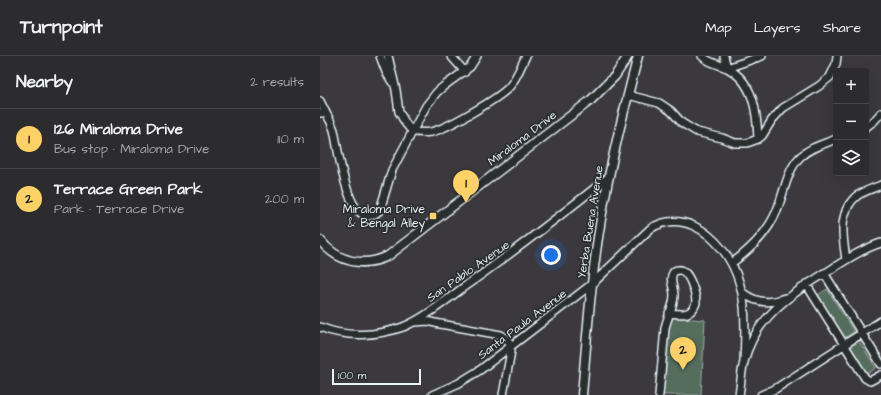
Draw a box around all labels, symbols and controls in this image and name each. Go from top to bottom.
text: Turnpoint [20,14,103,41]
text: Map [705,18,732,38]
text: Layers [754,18,801,38]
text: Share [823,18,861,38]
map controls [833,68,869,176]
button: + [833,68,869,104]
text: Nearby [16,70,73,94]
text: 2 results [250,73,304,91]
button: − [833,104,869,140]
street label: Miraloma Drive [484,107,561,170]
text: 126 Miraloma Drive [54,119,183,140]
text: 1 [28,130,30,148]
text: 110 m [277,130,304,148]
text: Bus stop · Miraloma Drive [54,140,209,158]
button: layers [833,140,869,176]
street label: Yerba Buena Avenue [573,164,608,280]
pin: 1 [453,170,479,203]
text: Terrace Green Park [54,179,202,200]
text: 2 [25,190,33,208]
text: 200 m [265,190,304,208]
text: Park · Terrace Drive [54,200,184,218]
place label: Miraloma Drive & Bengal Alley [343,201,426,233]
marker: Miraloma Drive & Bengal Alley [428,211,438,221]
street label: San Pablo Avenue [423,236,514,306]
your location [541,245,561,265]
street label: Santa Paula Avenue [474,285,571,363]
pin: 2 [670,337,696,370]
scale bar [332,367,421,386]
text: 100 m [338,368,366,383]

